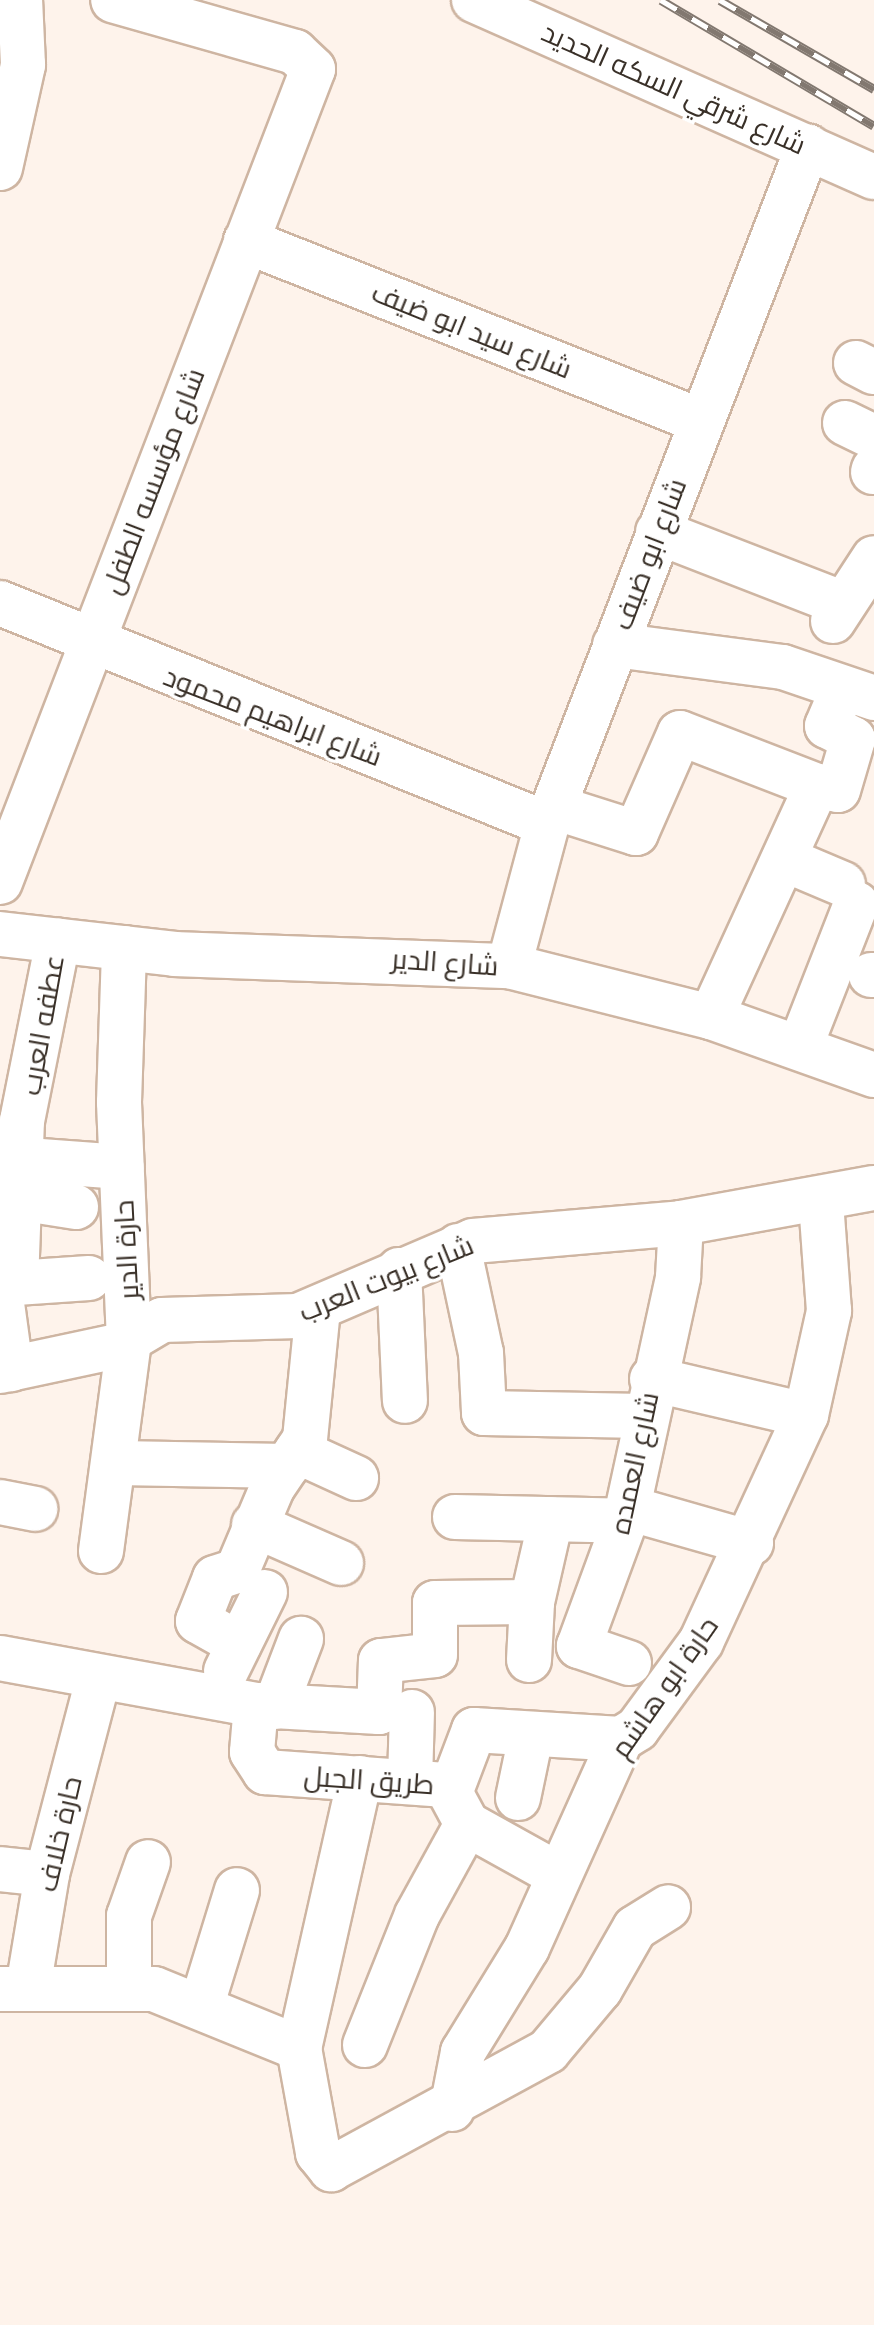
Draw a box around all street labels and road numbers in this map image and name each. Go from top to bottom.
street label: شارع شرقي السكه الحديد [537,15,811,161]
street label: شارع سيد ابو ضيف [367,275,577,385]
street label: شارع مؤسسه الطفل [94,363,212,599]
street label: شارع ابو ضيف [605,473,693,635]
street label: شارع ابراهيم محمود [159,659,387,773]
street label: شارع الدير [390,942,500,982]
street label: عطفه العرب [13,952,71,1098]
street label: حارة الدير [107,1199,145,1301]
street label: شارع بيوت العرب [294,1228,478,1328]
street label: شارع العمده [603,1389,665,1537]
street label: حارة ابو هاشم [603,1610,725,1764]
street label: طريق الجبل [303,1759,435,1801]
street label: حارة خلاف [29,1773,89,1895]

